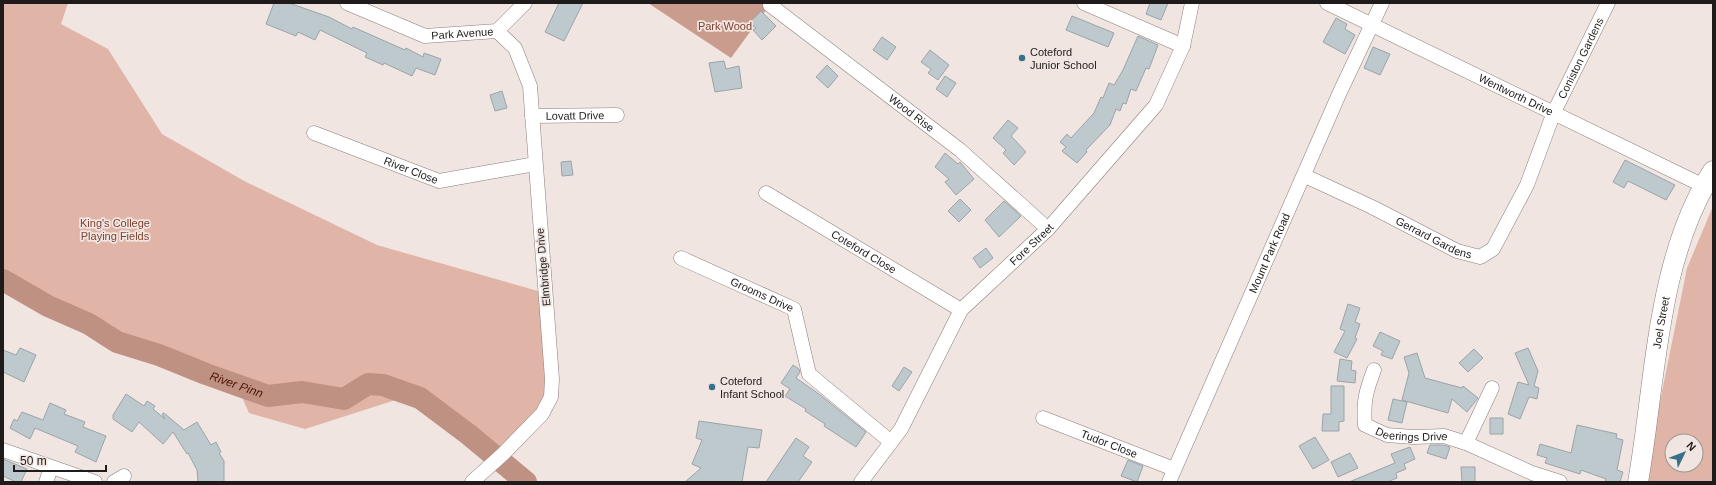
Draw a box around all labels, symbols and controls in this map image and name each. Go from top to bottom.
street label: Coniston Gardens [1556,15,1606,101]
park label: Park Wood [698,20,752,32]
street label: Park Avenue [431,25,494,42]
place label: Coteford Junior School [1030,46,1097,71]
marker: Coteford Junior School [1017,53,1027,63]
street label: Wentworth Drive [1477,72,1555,118]
street label: Wood Rise [887,92,936,134]
street label: Lovatt Drive [546,109,604,122]
street label: River Close [382,154,440,186]
street label: Mount Park Road [1247,211,1292,295]
street label: Gerrard Gardens [1394,214,1474,261]
park label: King's College Playing Fields [80,217,150,242]
street label: Fore Street [1007,221,1056,268]
street label: Elmbridge Drive [534,228,552,306]
street label: Coteford Close [829,228,898,276]
street label: Grooms Drive [729,275,796,314]
street label: Joel Street [1651,295,1672,350]
water label: River Pinn [208,369,265,401]
place label: Coteford Infant School [720,375,784,400]
marker: Coteford Infant School [707,382,717,392]
street label: Deerings Drive [1374,425,1449,443]
street label: Tudor Close [1079,427,1139,460]
north arrow [1664,433,1704,473]
text: N [1684,439,1698,453]
scale bar [14,447,106,473]
text: 50 m [20,454,47,468]

